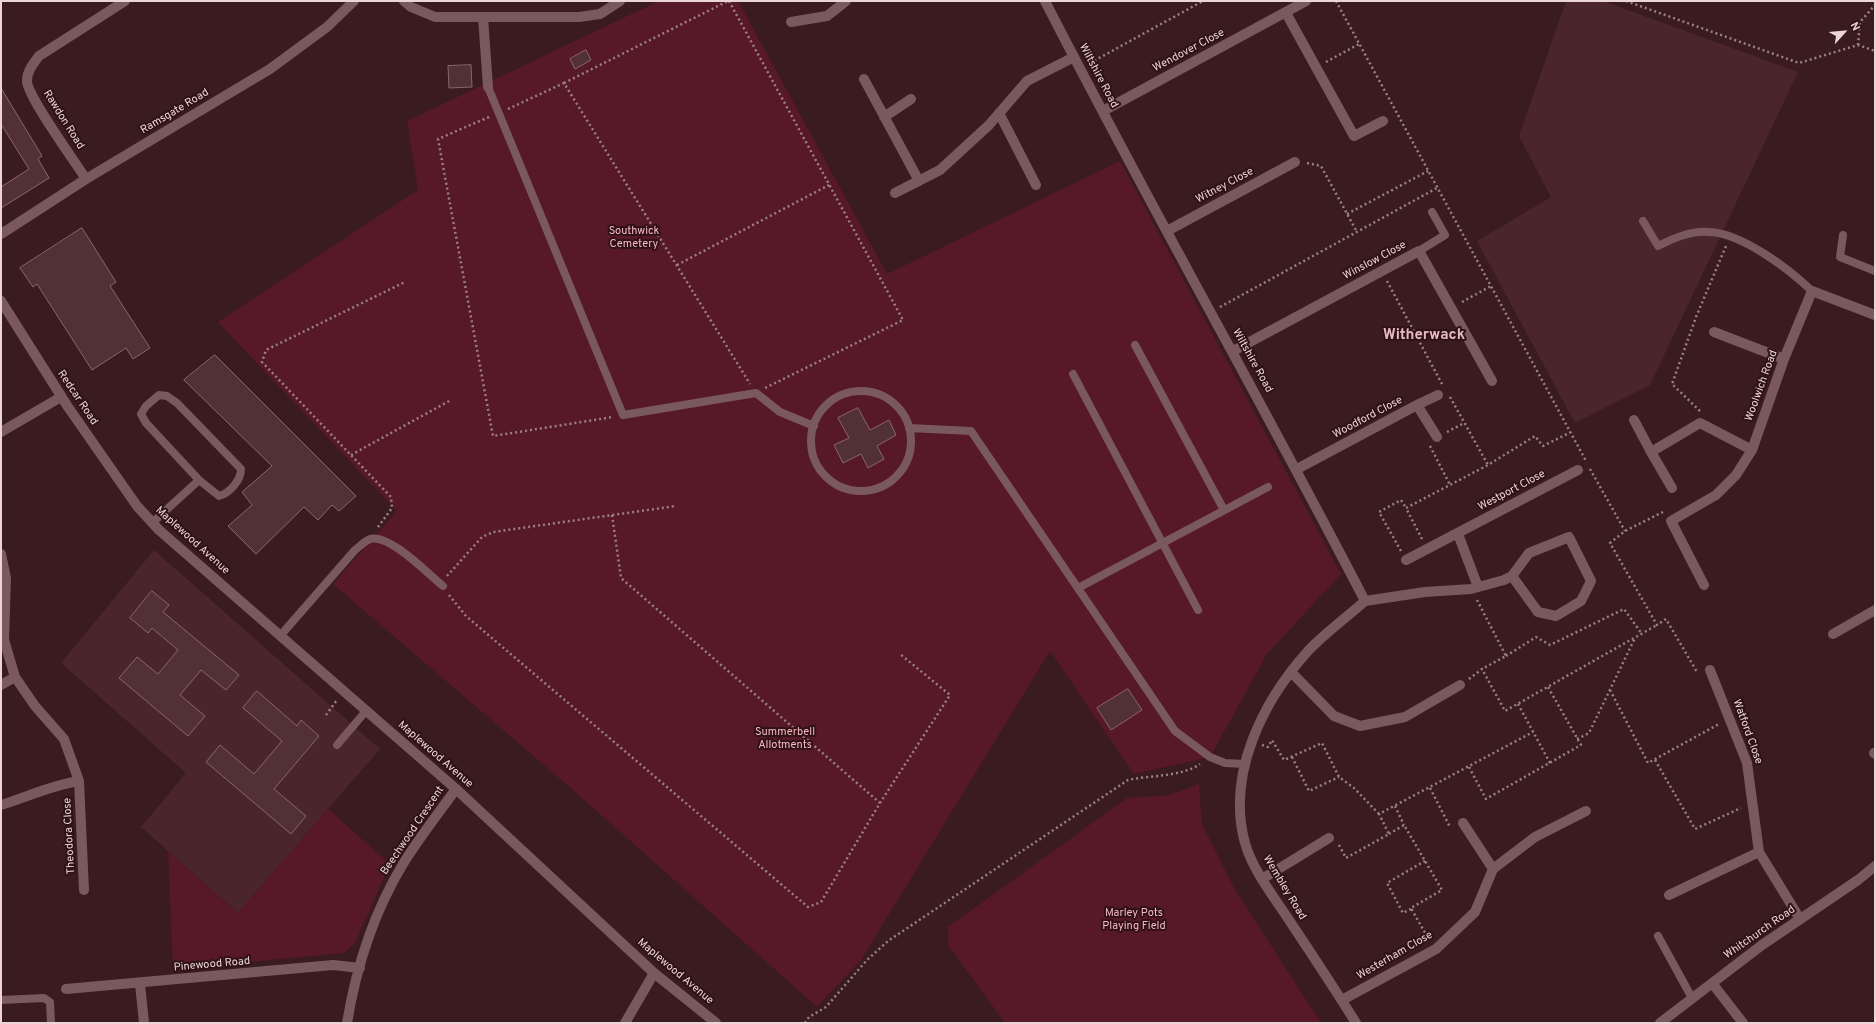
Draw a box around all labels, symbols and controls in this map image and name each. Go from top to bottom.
north arrow [1824,12,1864,52]
text: N [1847,20,1863,33]
street label: Wendover Close [1151,27,1227,75]
street label: Wiltshire Road [1075,42,1121,110]
street label: Ramsgate Road [138,86,212,138]
street label: Rawdon Road [40,88,86,152]
street label: Witney Close [1194,165,1256,207]
park label: Southwick Cemetery [609,225,659,251]
street label: Winslow Close [1341,239,1409,283]
street label: Wiltshire Road [1229,327,1275,395]
district label: Witherwack [1383,327,1465,345]
street label: Woolwich Road [1743,349,1781,423]
street label: Redcar Road [54,368,100,428]
street label: Woodford Close [1331,394,1405,442]
street label: Westport Close [1476,468,1548,514]
street label: Maplewood Avenue [152,504,232,578]
street label: Watford Close [1729,698,1765,766]
street label: Maplewood Avenue [395,719,475,791]
park label: Summerbell Allotments [755,726,815,752]
street label: Beechwood Crescent [378,784,448,878]
street label: Theodora Close [61,797,79,875]
street label: Wembley Road [1260,853,1308,923]
street label: Whitchurch Road [1722,904,1798,962]
park label: Marley Pots Playing Field [1102,907,1166,933]
street label: Westerham Close [1355,929,1435,983]
street label: Maplewood Avenue [634,936,716,1008]
street label: Pinewood Road [173,955,251,975]

